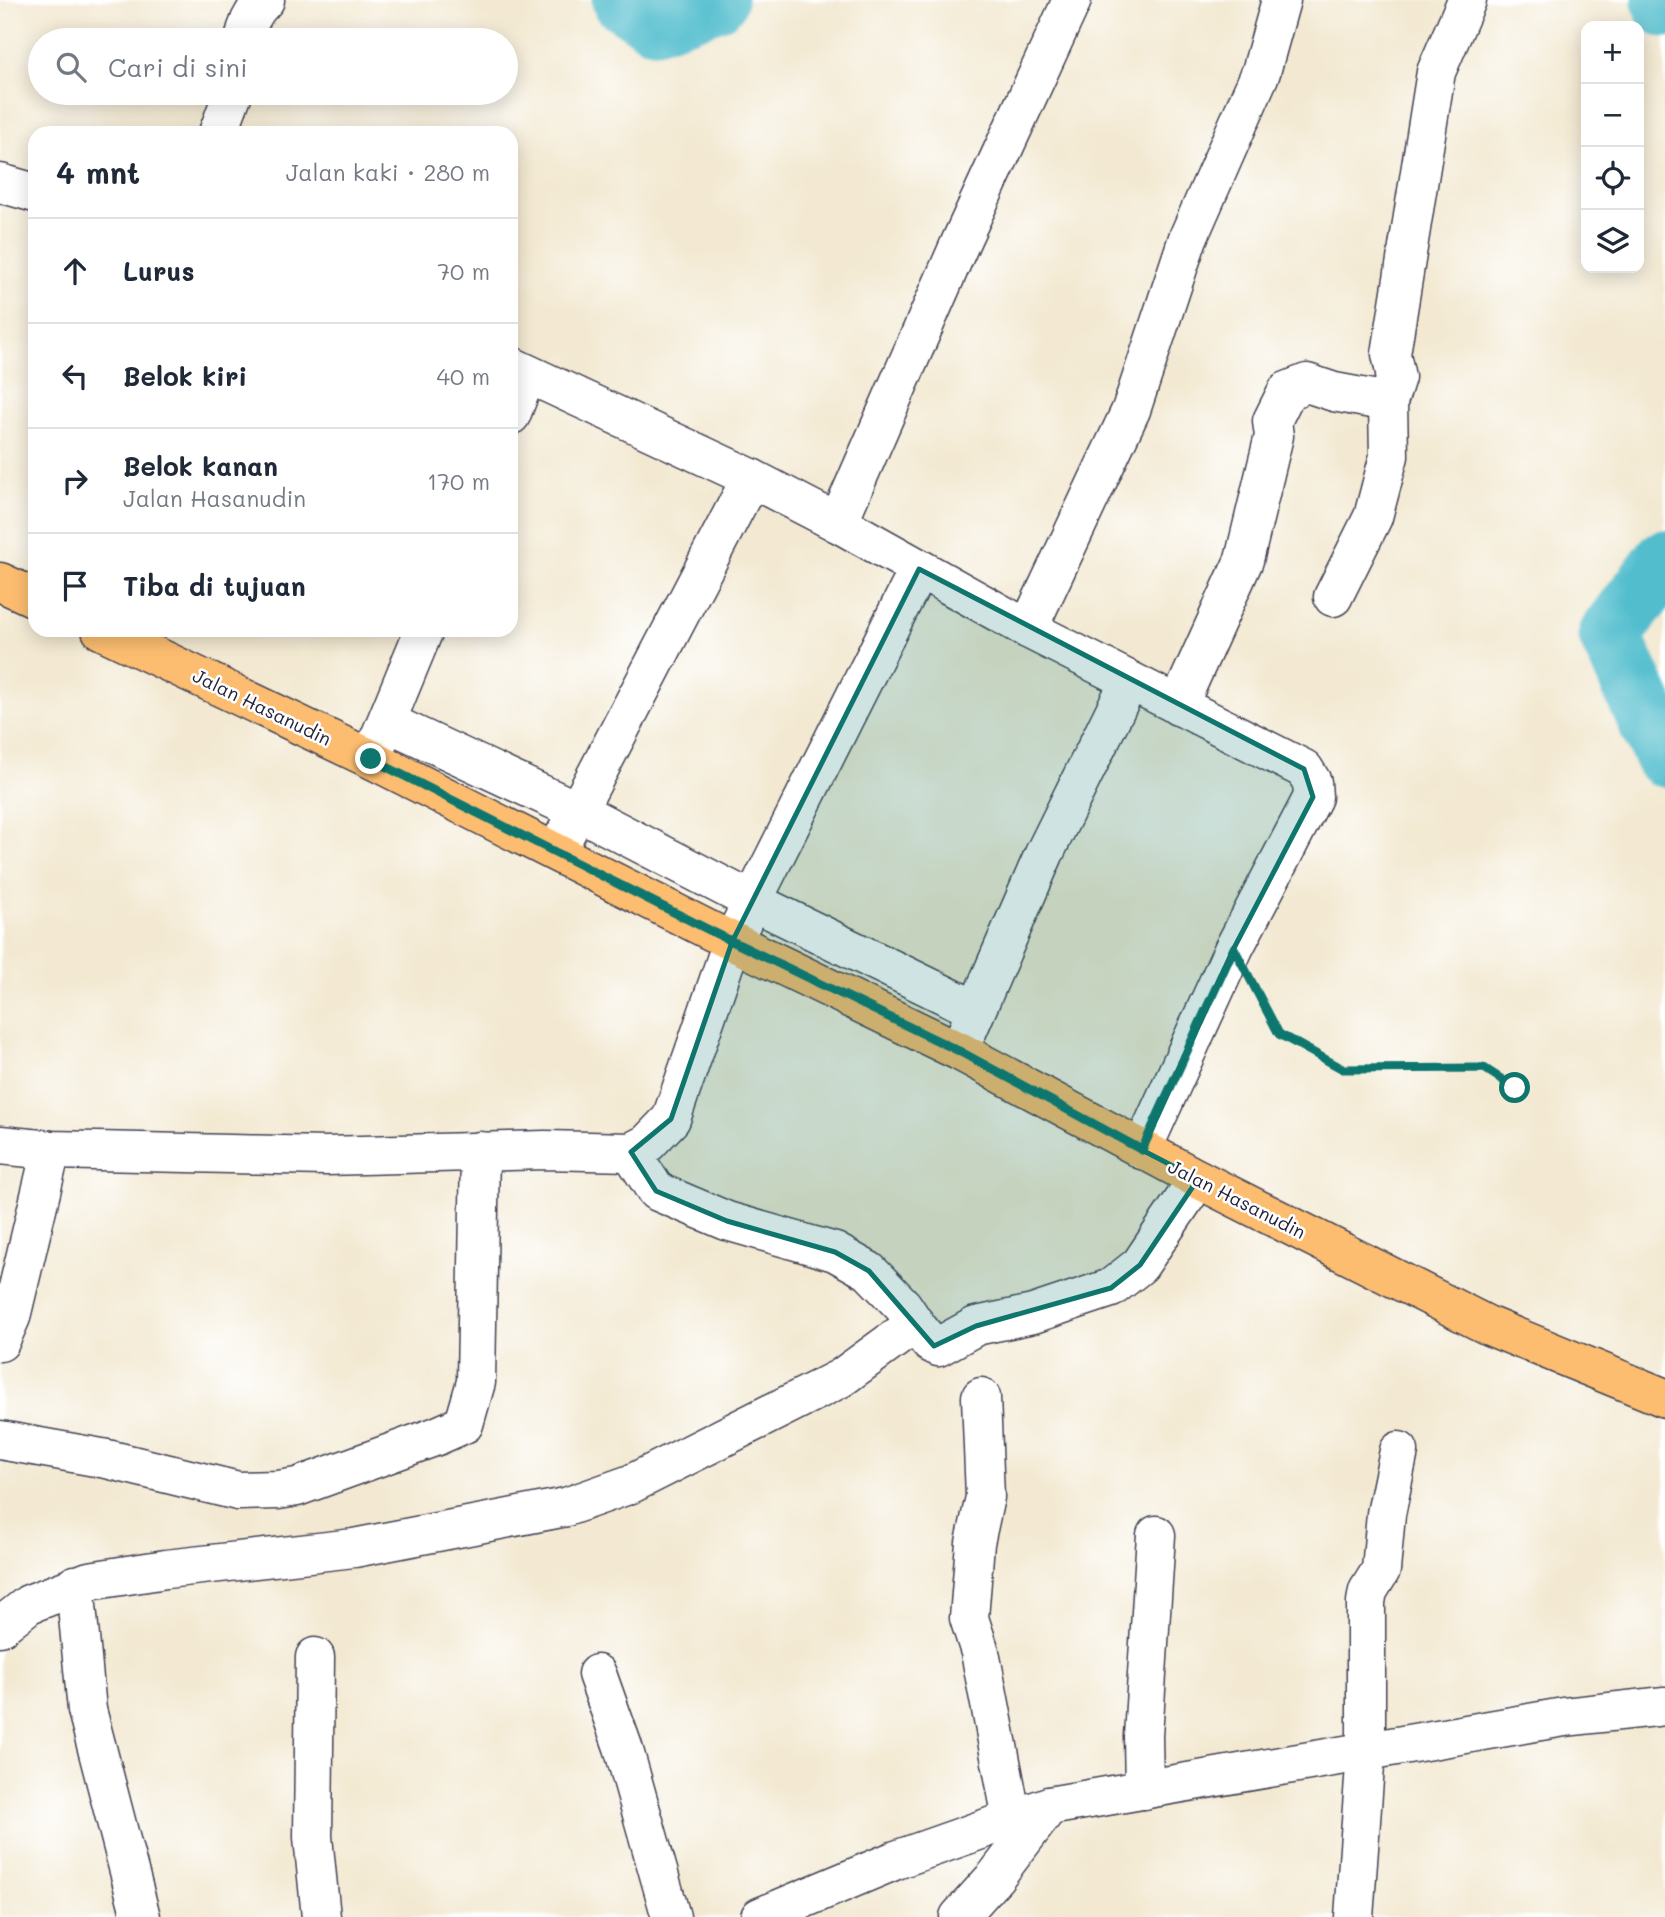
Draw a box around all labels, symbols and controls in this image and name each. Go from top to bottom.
map controls [1581,21,1644,273]
button: + [1581,21,1644,84]
search box [28,28,518,105]
icon: search [52,48,90,86]
text: Cari di sini [108,50,248,84]
button: − [1581,84,1644,147]
button: locate [1581,147,1644,210]
text: 4 mnt [56,152,140,192]
text: Jalan kaki · 280 m [286,157,490,187]
button: layers [1581,210,1644,273]
icon: ahead [56,252,94,290]
text: Lurus [123,254,195,288]
text: 70 m [437,256,490,286]
icon: left [56,357,94,395]
text: Belok kiri [123,359,247,393]
text: 40 m [437,361,490,391]
text: Belok kanan [123,449,278,483]
icon: right [56,462,94,500]
text: 170 m [427,466,490,496]
text: Jalan Hasanudin [123,483,306,513]
icon: arrive [56,567,94,605]
text: Tiba di tujuan [123,569,306,603]
street label: Jalan Hasanudin [189,662,336,751]
route end [355,743,386,774]
route start [1499,1072,1530,1103]
street label: Jalan Hasanudin [1164,1153,1310,1244]

